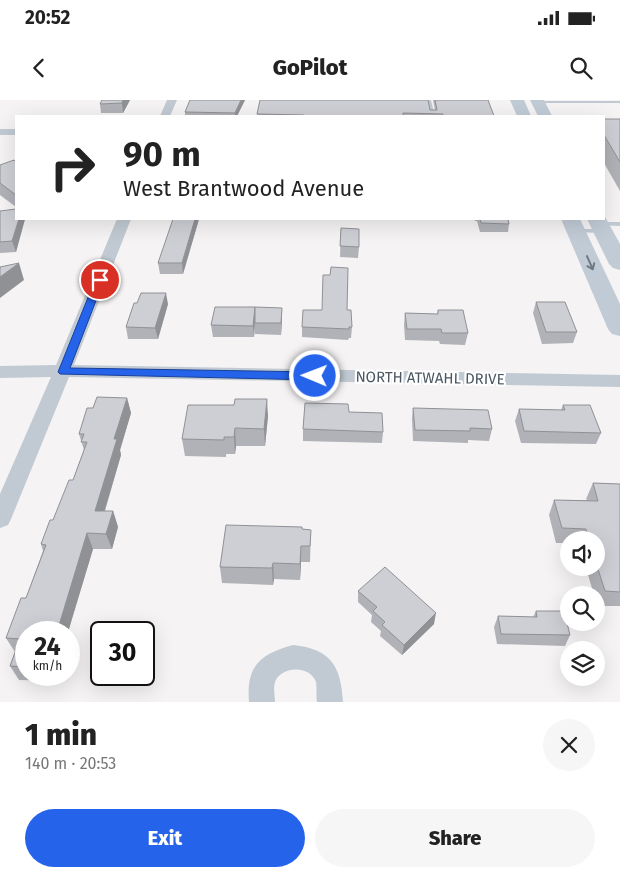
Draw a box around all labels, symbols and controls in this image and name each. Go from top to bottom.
text: 20:52 [25,6,70,29]
icon: back [25,54,53,82]
text: GoPilot [273,54,347,81]
icon: search [567,54,595,82]
text: 90 m [123,133,201,175]
icon: right [40,135,105,200]
text: West Brantwood Avenue [123,175,364,202]
one-way arrow [586,255,596,270]
pin [79,259,121,301]
icon: arrive [86,266,114,294]
position arrow [288,349,340,401]
street label: NORTH ATWAHL DRIVE [355,368,505,388]
map controls [560,531,605,686]
button: sound [560,531,605,576]
button: search [560,586,605,631]
speed limit sign: 30 [90,621,155,686]
text: 24 [34,632,61,662]
button: layers [560,641,605,686]
text: km/h [33,659,62,673]
text: 1 min [25,717,97,753]
button: close [543,719,595,771]
text: 140 m · 20:53 [25,754,116,773]
button: Exit [25,809,305,867]
button: Share [315,809,595,867]

